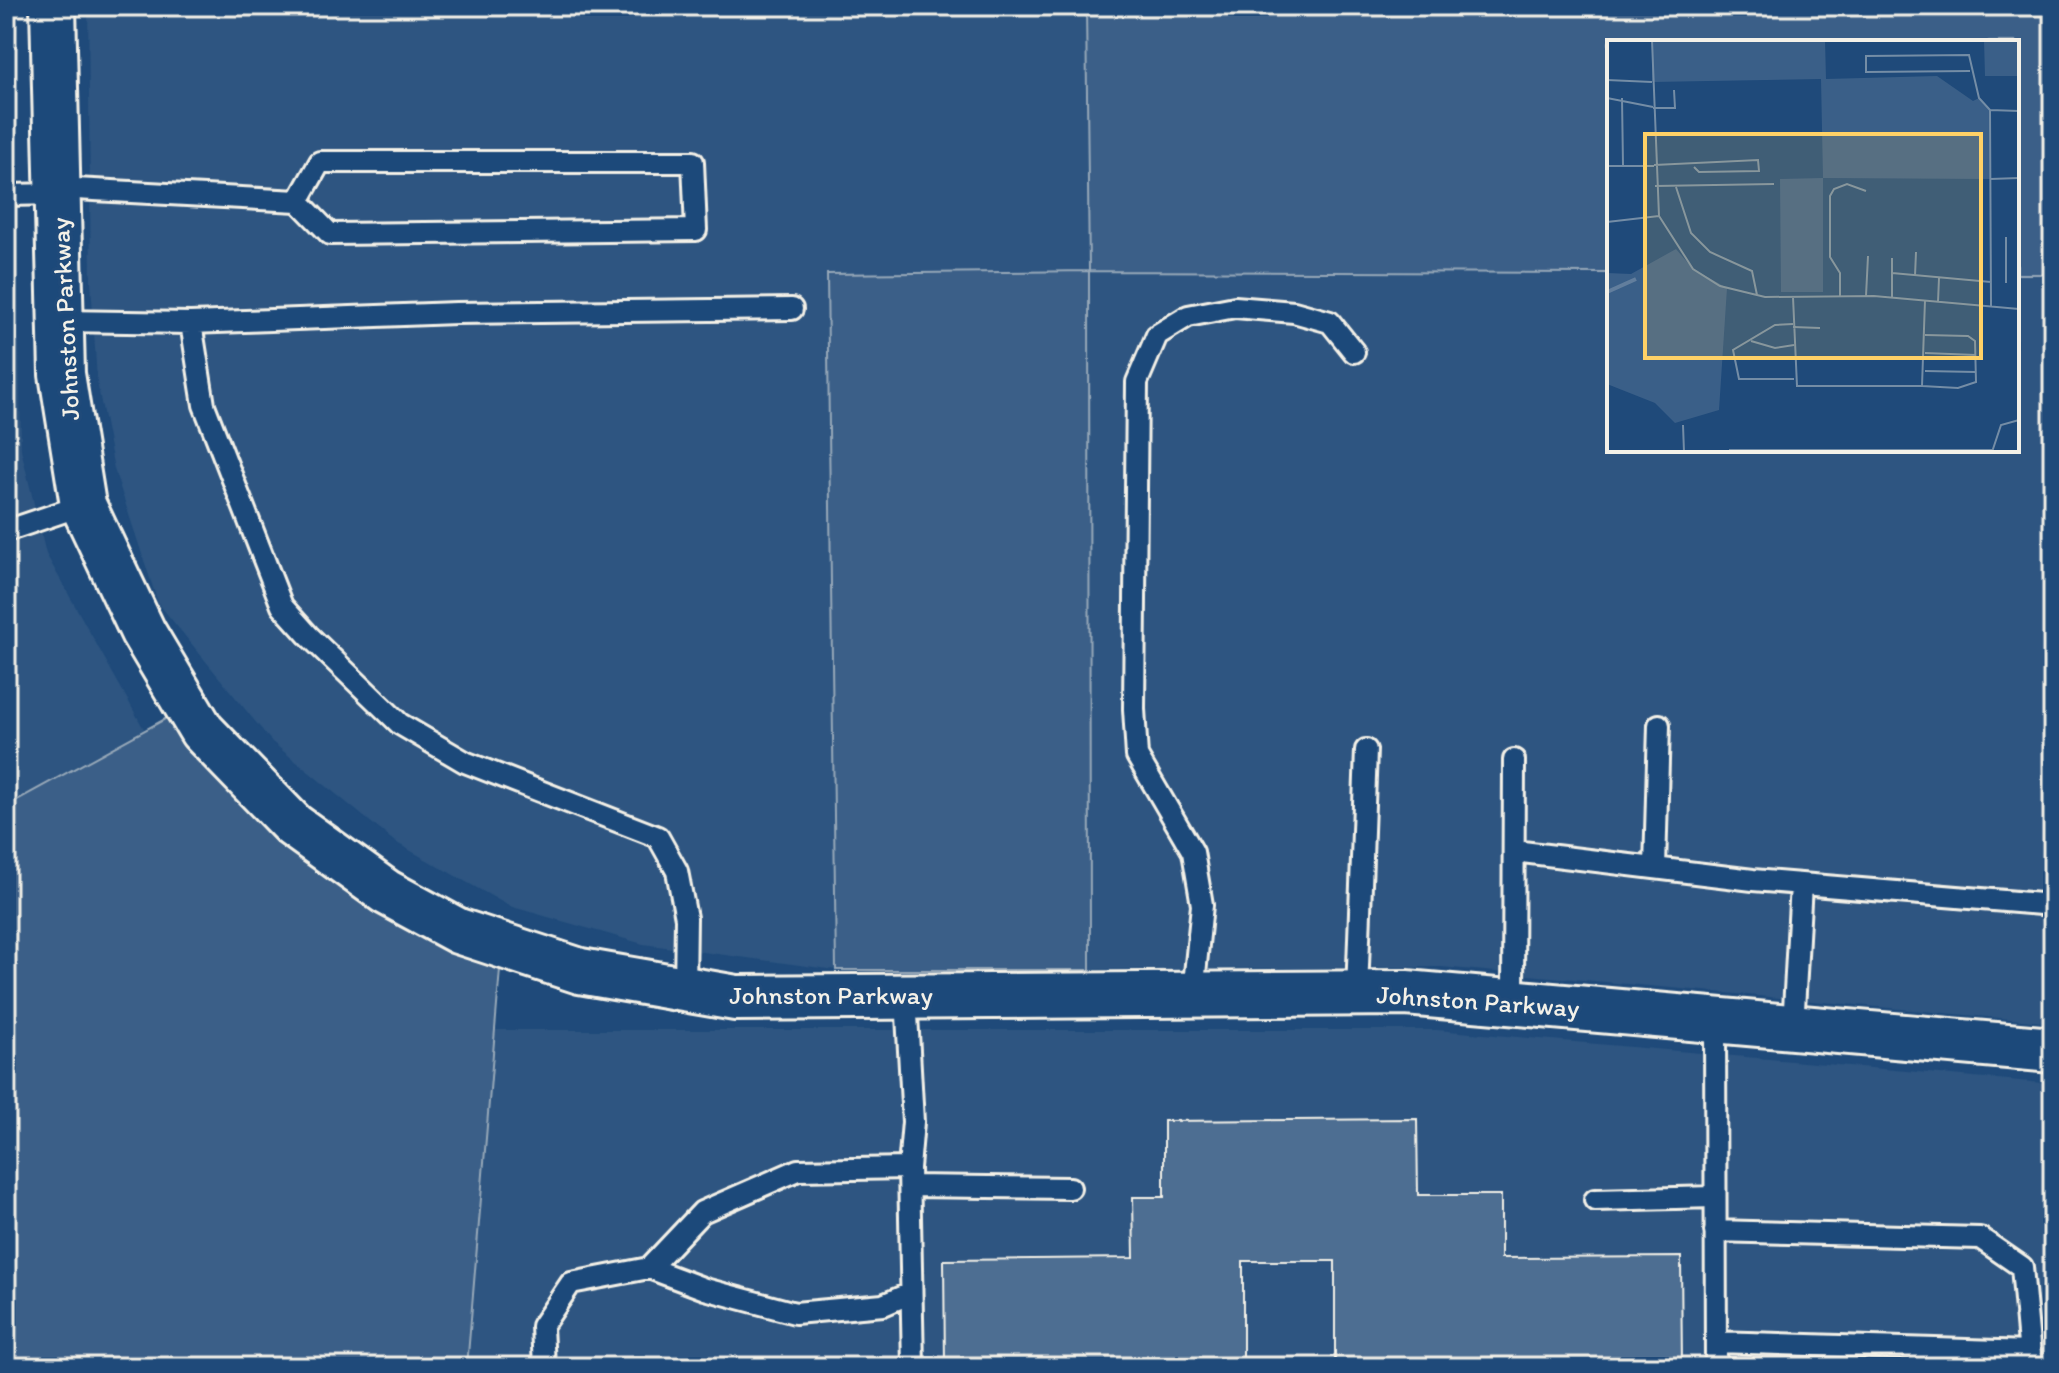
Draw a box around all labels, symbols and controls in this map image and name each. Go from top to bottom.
inset map [1607,40,2019,452]
street label: Johnston Parkway [44,217,86,421]
street label: Johnston Parkway [1375,978,1581,1024]
street label: Johnston Parkway [729,979,933,1011]

